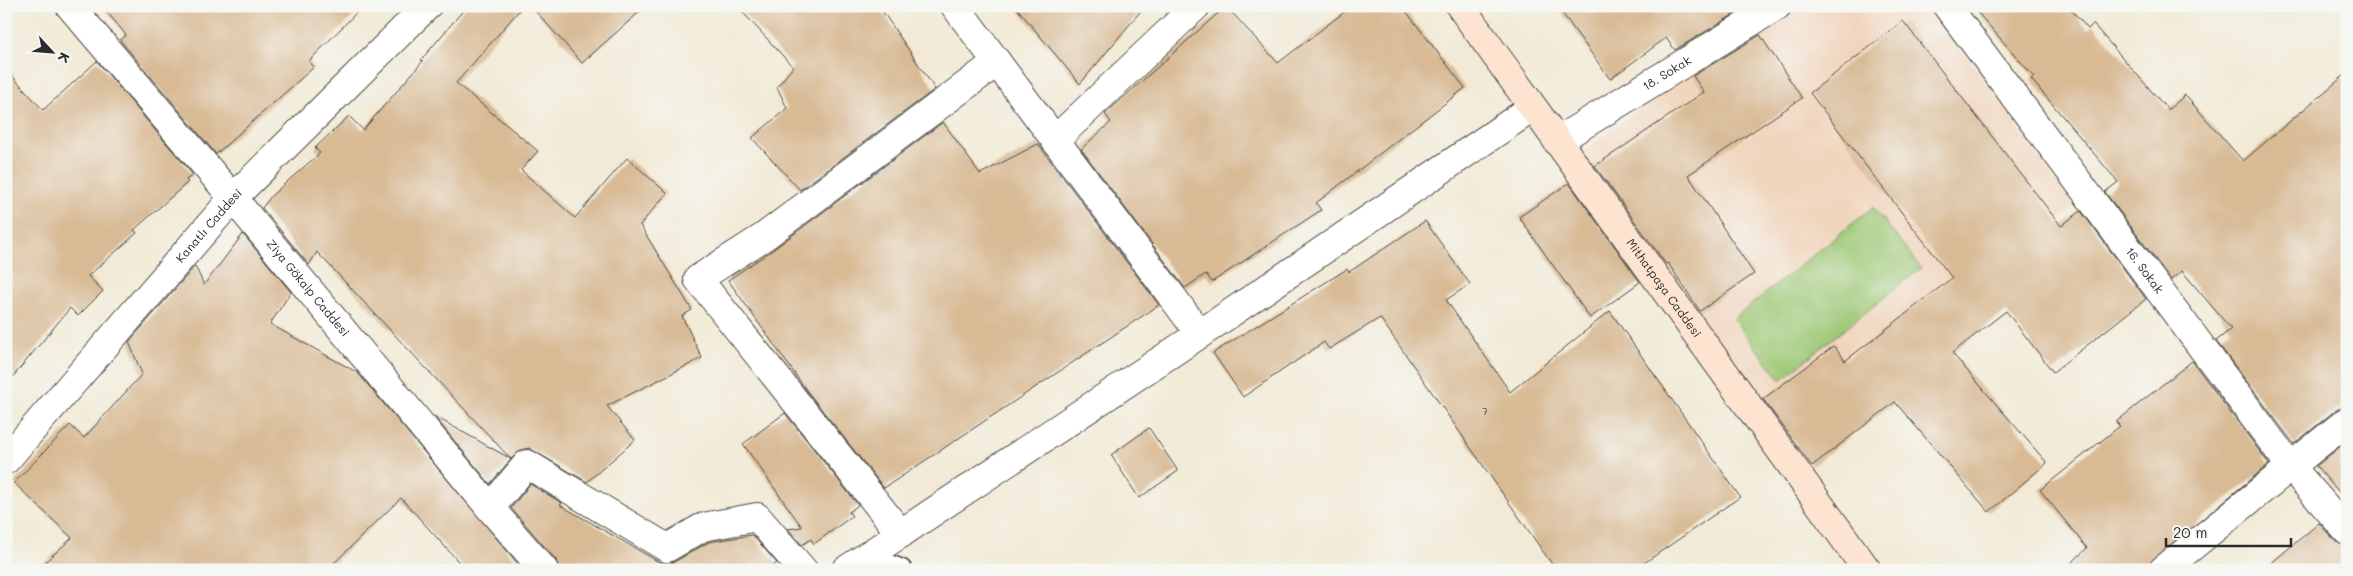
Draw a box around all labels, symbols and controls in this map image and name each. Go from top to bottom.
north arrow [28,28,78,78]
text: K [54,50,75,66]
street label: 18. Sokak [1639,52,1694,94]
street label: Kanatlı Caddesi [172,185,245,265]
street label: Mithatpaşa Caddesi [1623,235,1706,340]
street label: Ziya Gökalp Caddesi [264,236,354,340]
street label: 16. Sokak [2123,243,2168,296]
house number: 7 [1482,404,1488,418]
scale bar [2166,516,2290,548]
text: 20 m [2173,522,2207,542]

